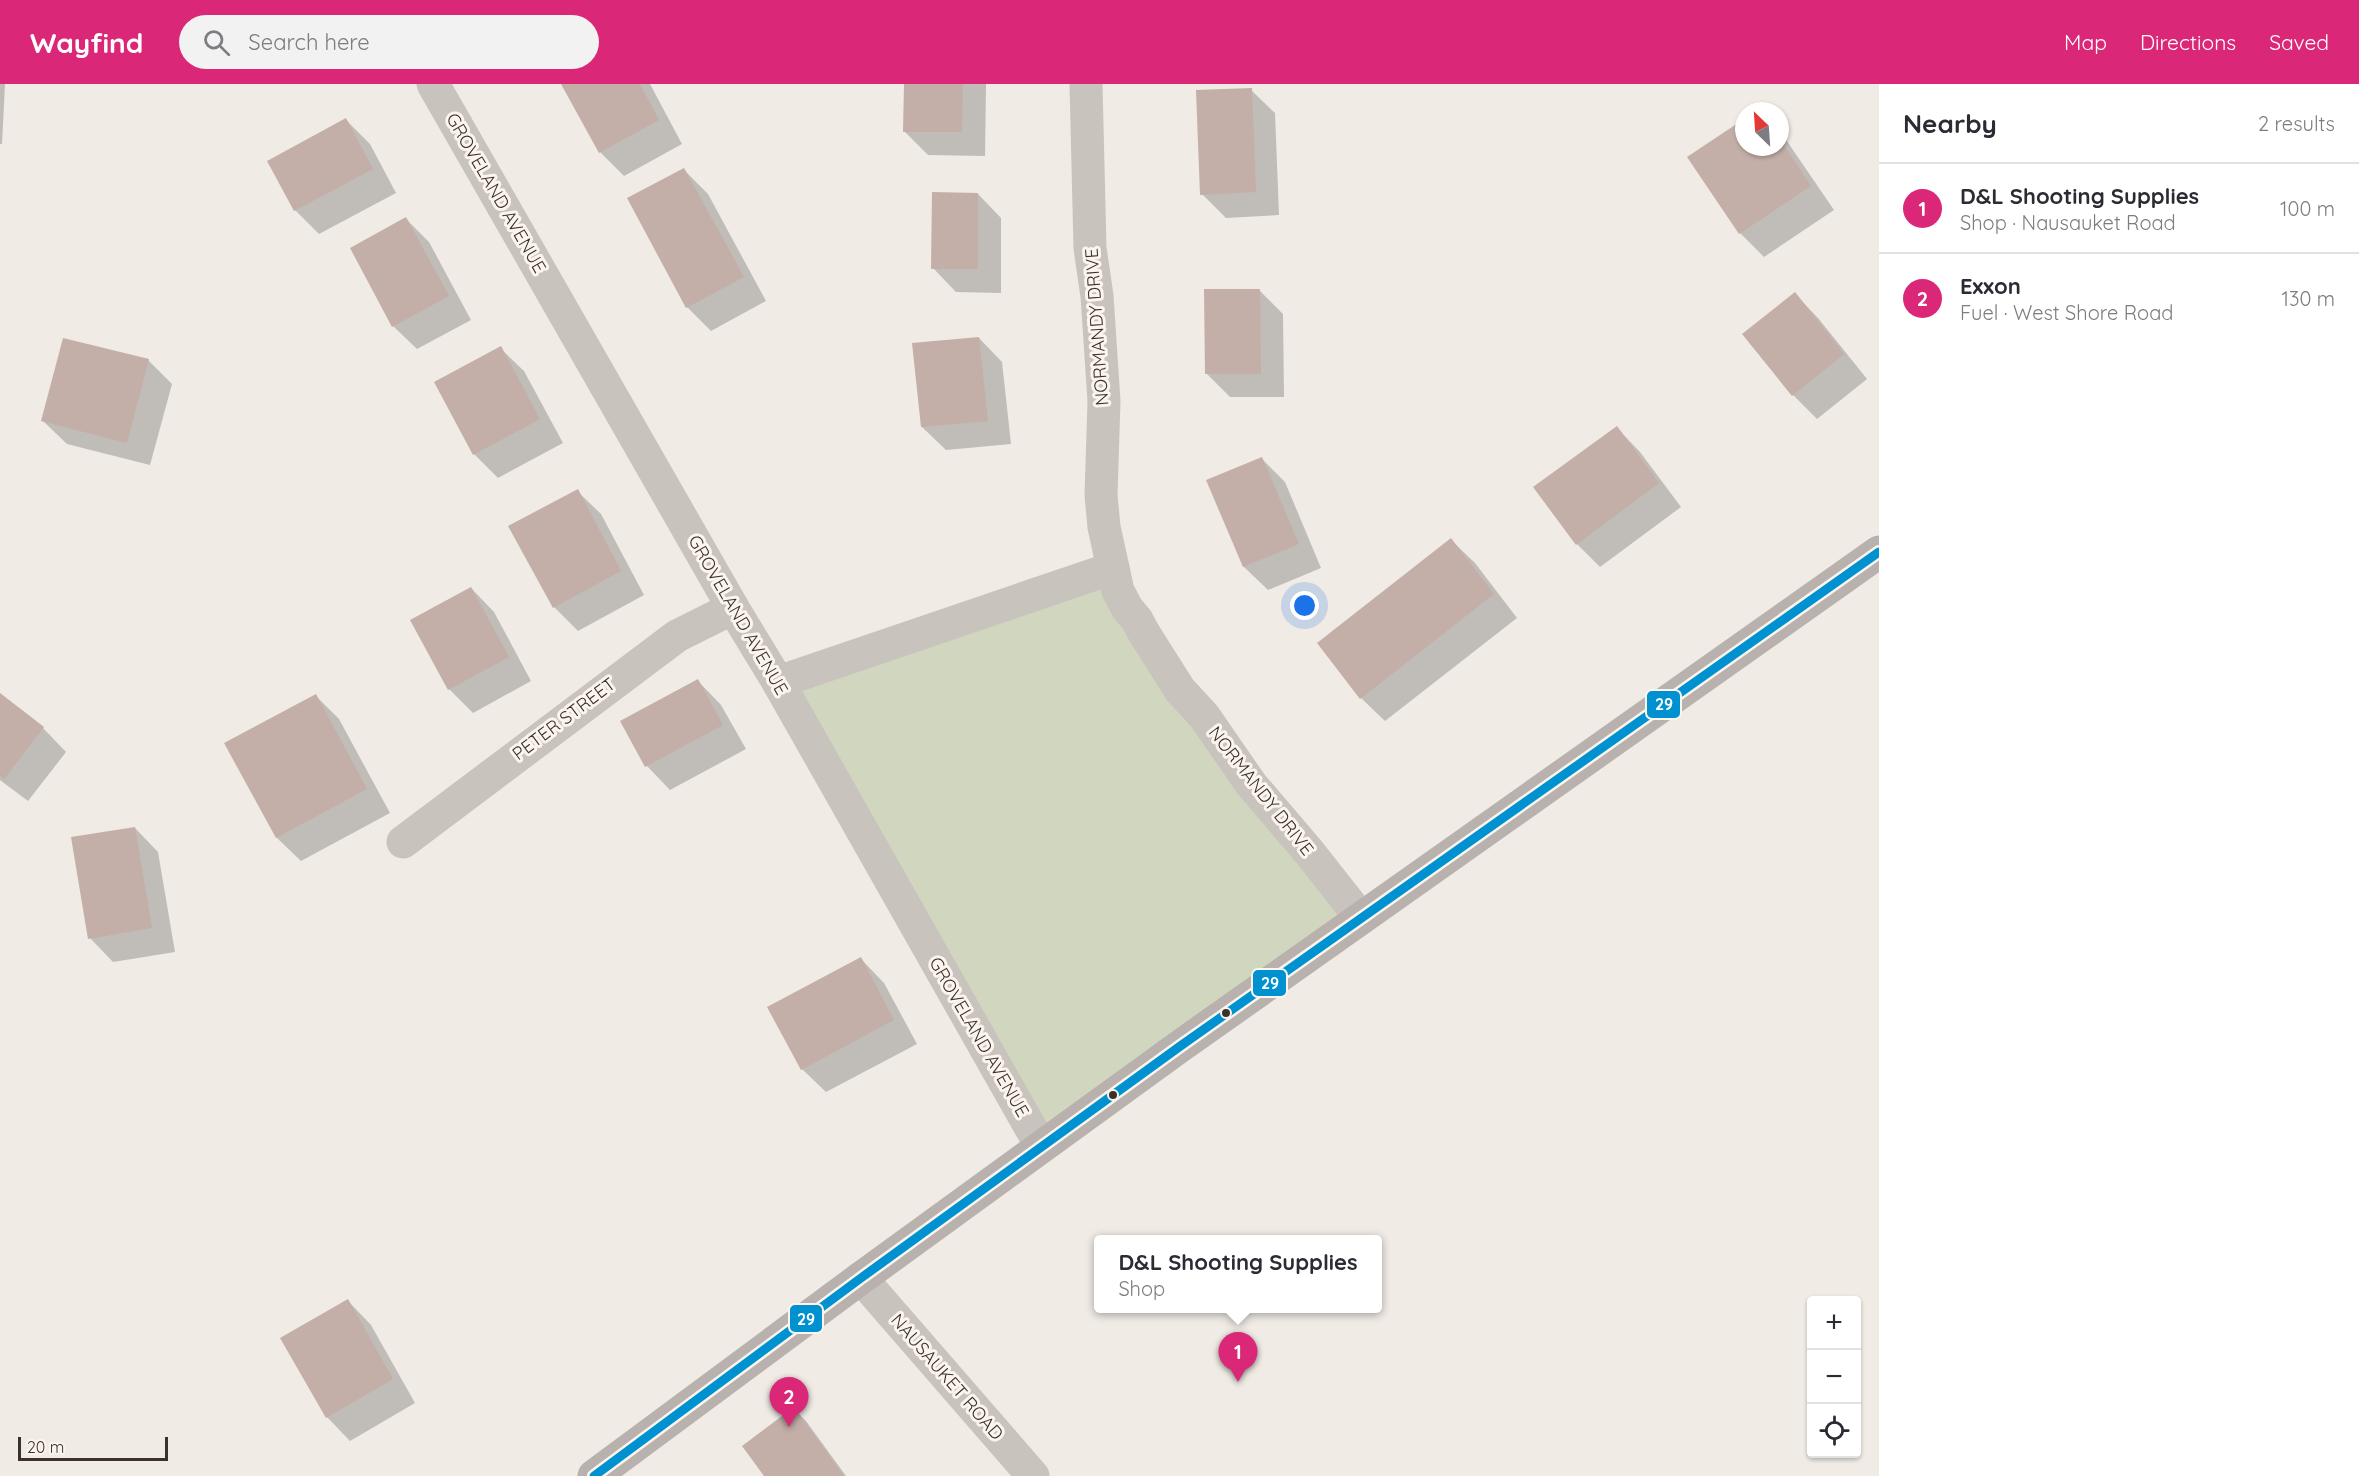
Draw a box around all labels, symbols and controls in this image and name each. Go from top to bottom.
search box [179,15,599,69]
text: Wayfind [30,25,143,60]
icon: search [200,26,233,59]
text: Search here [248,28,370,56]
text: Map [2064,29,2107,55]
text: Directions [2140,29,2236,55]
text: Saved [2269,29,2329,55]
north arrow [1735,102,1789,156]
text: Nearby [1903,107,1997,140]
street label: GROVELAND AVENUE [441,109,552,277]
text: 2 results [2258,111,2335,136]
text: D&L Shooting Supplies [1960,182,2199,210]
text: 1 [1919,196,1926,221]
text: 100 m [2280,196,2335,221]
text: Shop · Nausauket Road [1960,210,2176,235]
street label: NORMANDY DRIVE [1080,248,1113,407]
text: Exxon [1960,272,2021,300]
text: 2 [1917,286,1928,311]
text: 130 m [2282,286,2335,311]
text: Fuel · West Shore Road [1960,300,2173,325]
street label: GROVELAND AVENUE [683,531,794,699]
your location [1290,591,1319,620]
street label: PETER STREET [508,672,620,765]
line badge: 29 [1646,690,1681,719]
text: 29 [1655,694,1673,714]
street label: NORMANDY DRIVE [1204,721,1319,860]
street label: GROVELAND AVENUE [924,953,1035,1121]
line badge: 29 [1252,969,1287,997]
text: 29 [1261,973,1279,993]
unlabelled marker [1220,1007,1232,1019]
unlabelled marker [1107,1089,1119,1101]
popup [1094,1235,1382,1313]
text: D&L Shooting Supplies [1118,1248,1358,1276]
text: Shop [1118,1276,1165,1301]
map controls [1807,1296,1861,1458]
button: + [1807,1296,1861,1350]
line badge: 29 [789,1304,823,1333]
text: 29 [797,1309,815,1329]
street label: NAUSAUKET ROAD [886,1309,1009,1445]
pin: 1 [1218,1332,1258,1382]
button: − [1807,1350,1861,1404]
pin: 2 [770,1378,808,1427]
button: locate [1807,1404,1861,1458]
scale bar [18,1434,168,1462]
text: 20 m [27,1437,64,1457]

